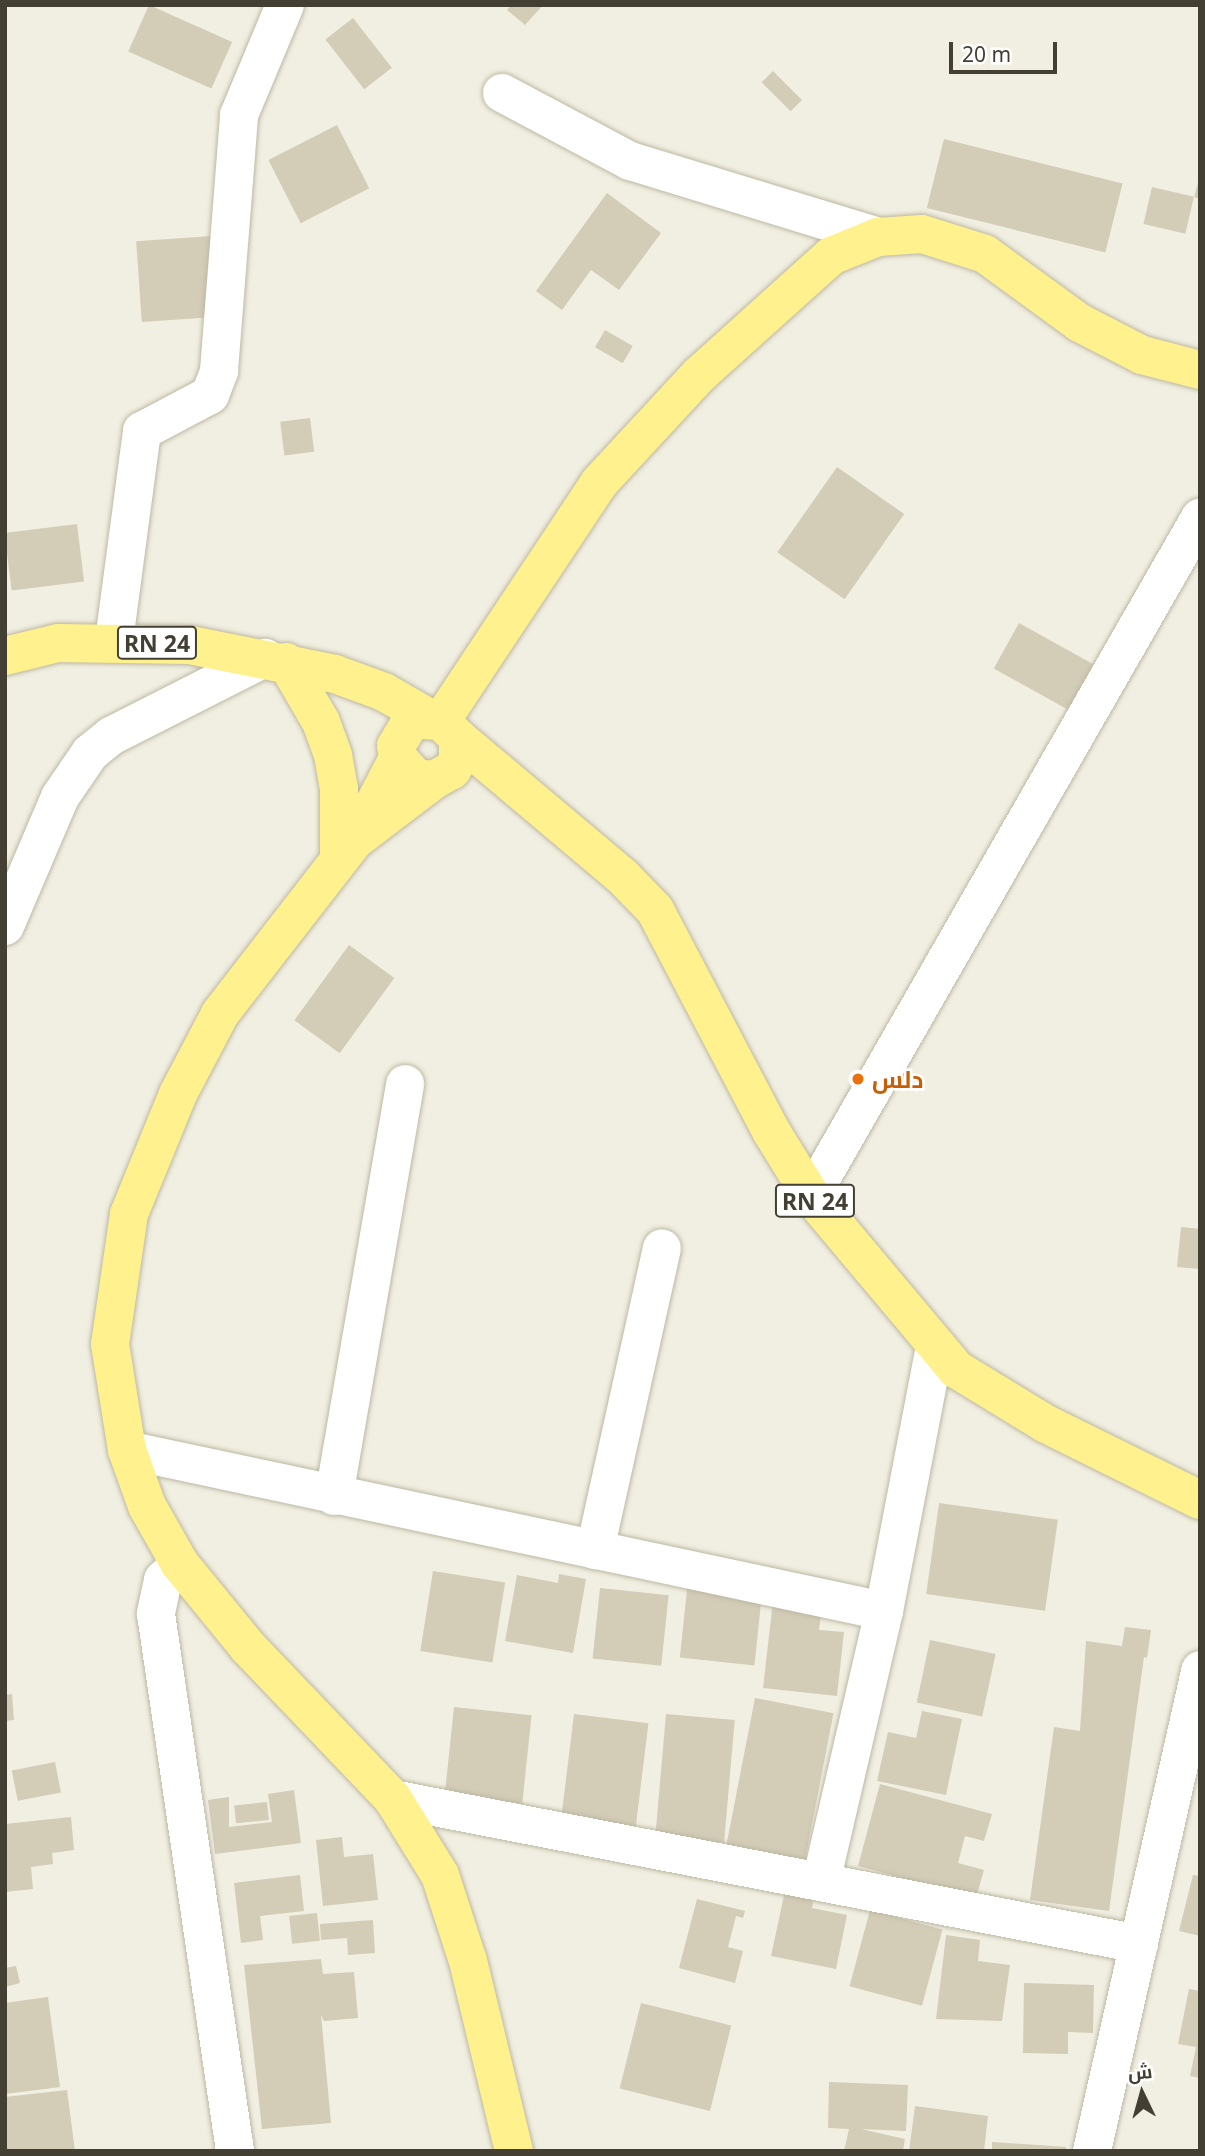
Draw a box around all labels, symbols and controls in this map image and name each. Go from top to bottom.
scale bar [953,28,1062,72]
text: 20 m [962,40,1011,68]
road number: RN 24 [117,624,197,663]
place label: دلس [872,1065,923,1093]
marker: دلس [850,1071,866,1087]
road number: RN 24 [775,1182,855,1220]
north arrow [1107,2058,1177,2128]
text: ش [1127,2058,1153,2086]

